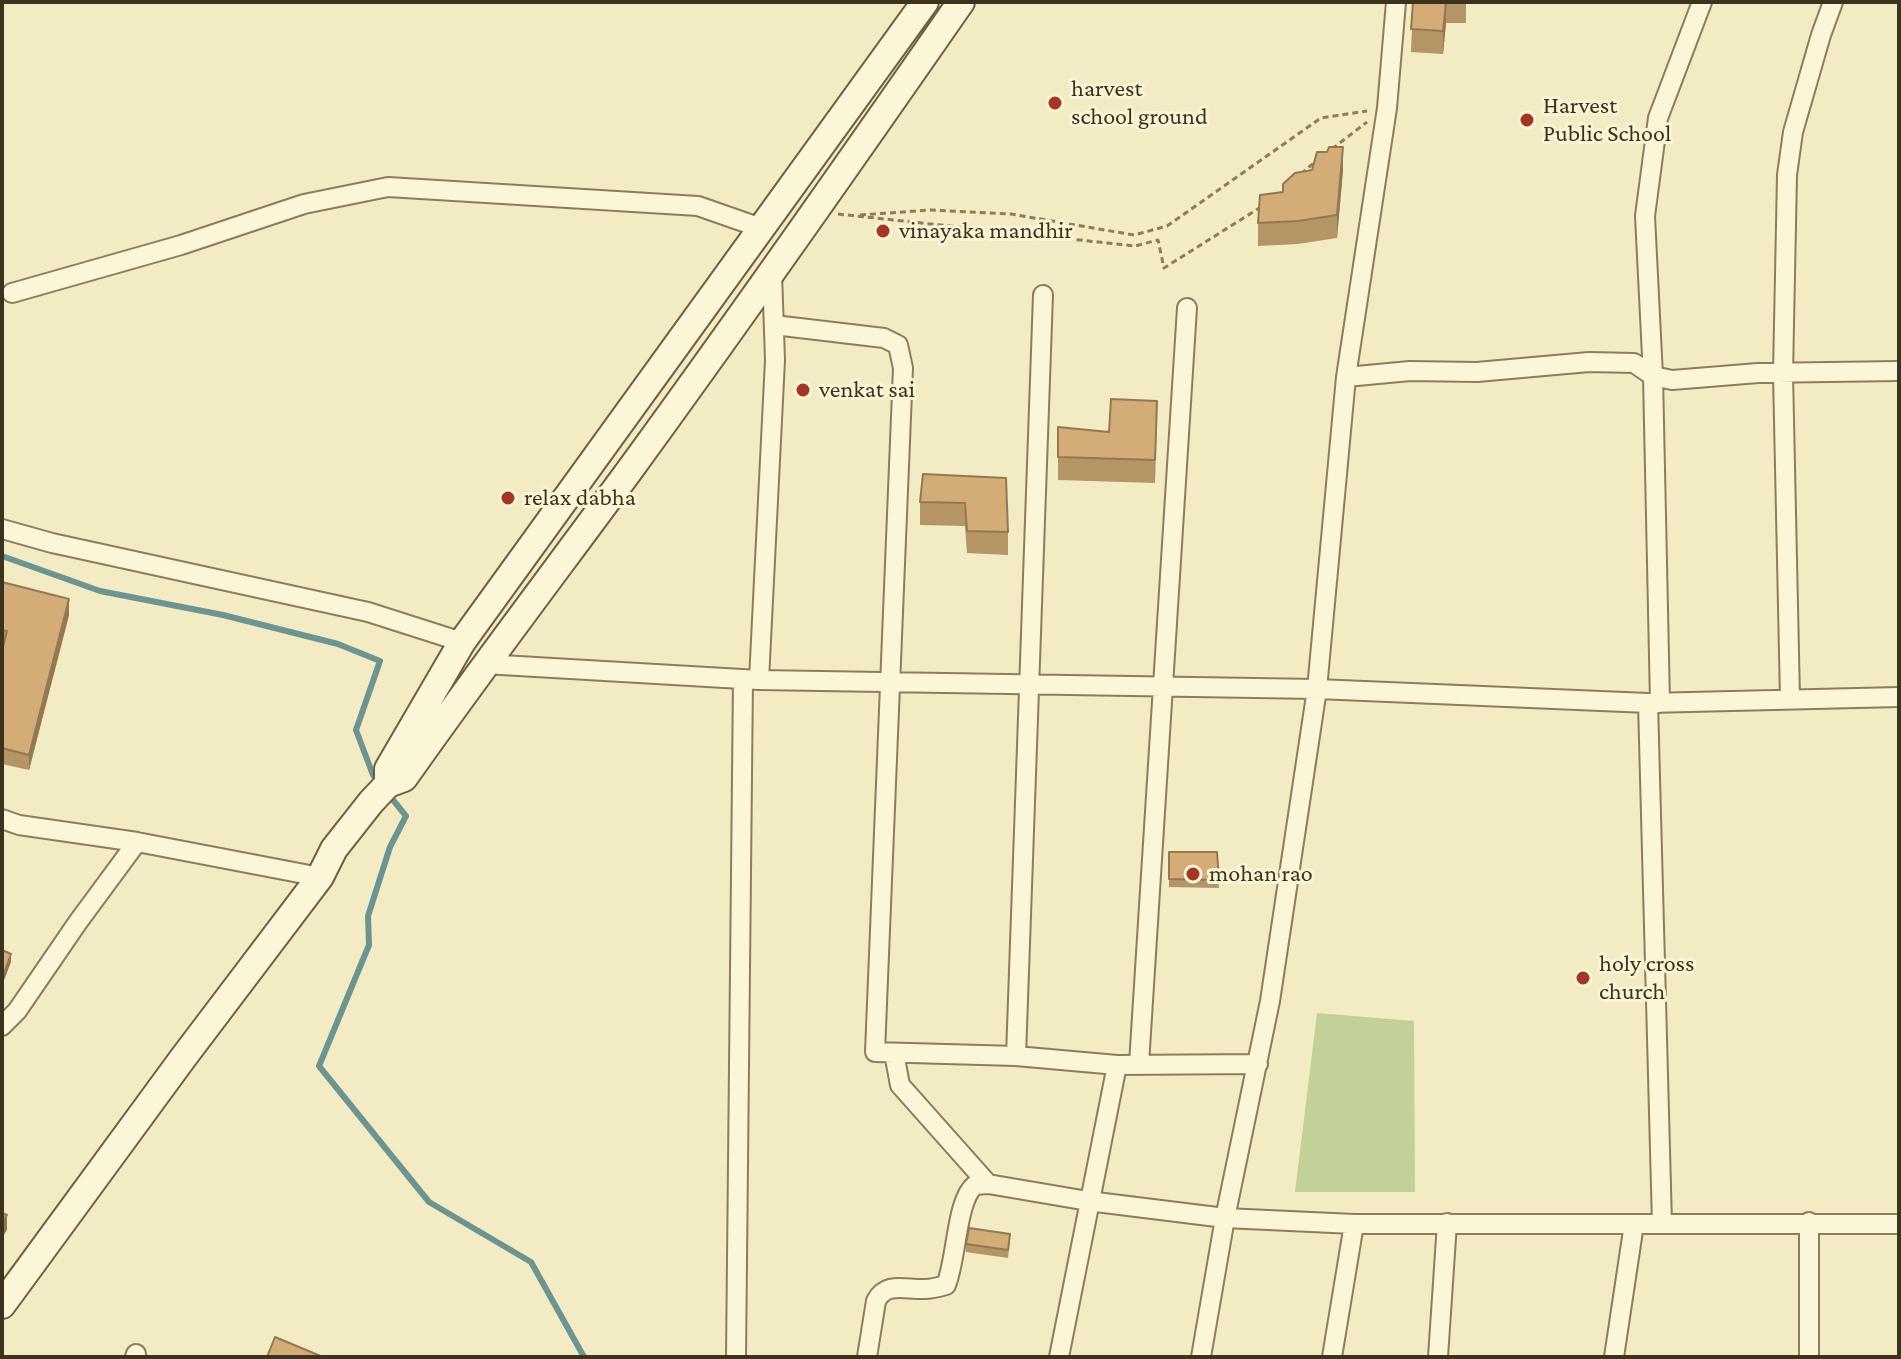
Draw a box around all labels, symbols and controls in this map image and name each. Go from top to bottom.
place label: harvest school ground [1071,75,1208,131]
place label: Harvest Public School [1543,92,1671,148]
marker: harvest school ground [1046,94,1064,112]
marker: Harvest Public School [1518,111,1536,129]
place label: vinayaka mandhir [899,217,1073,245]
marker: vinayaka mandhir [874,222,892,240]
place label: venkat sai [819,376,915,404]
marker: venkat sai [794,381,812,399]
place label: relax dabha [524,484,636,512]
marker: relax dabha [499,489,517,507]
place label: mohan rao [1209,860,1313,888]
marker: mohan rao [1184,865,1202,883]
place label: holy cross church [1599,950,1694,1006]
marker: holy cross church [1574,969,1592,987]

